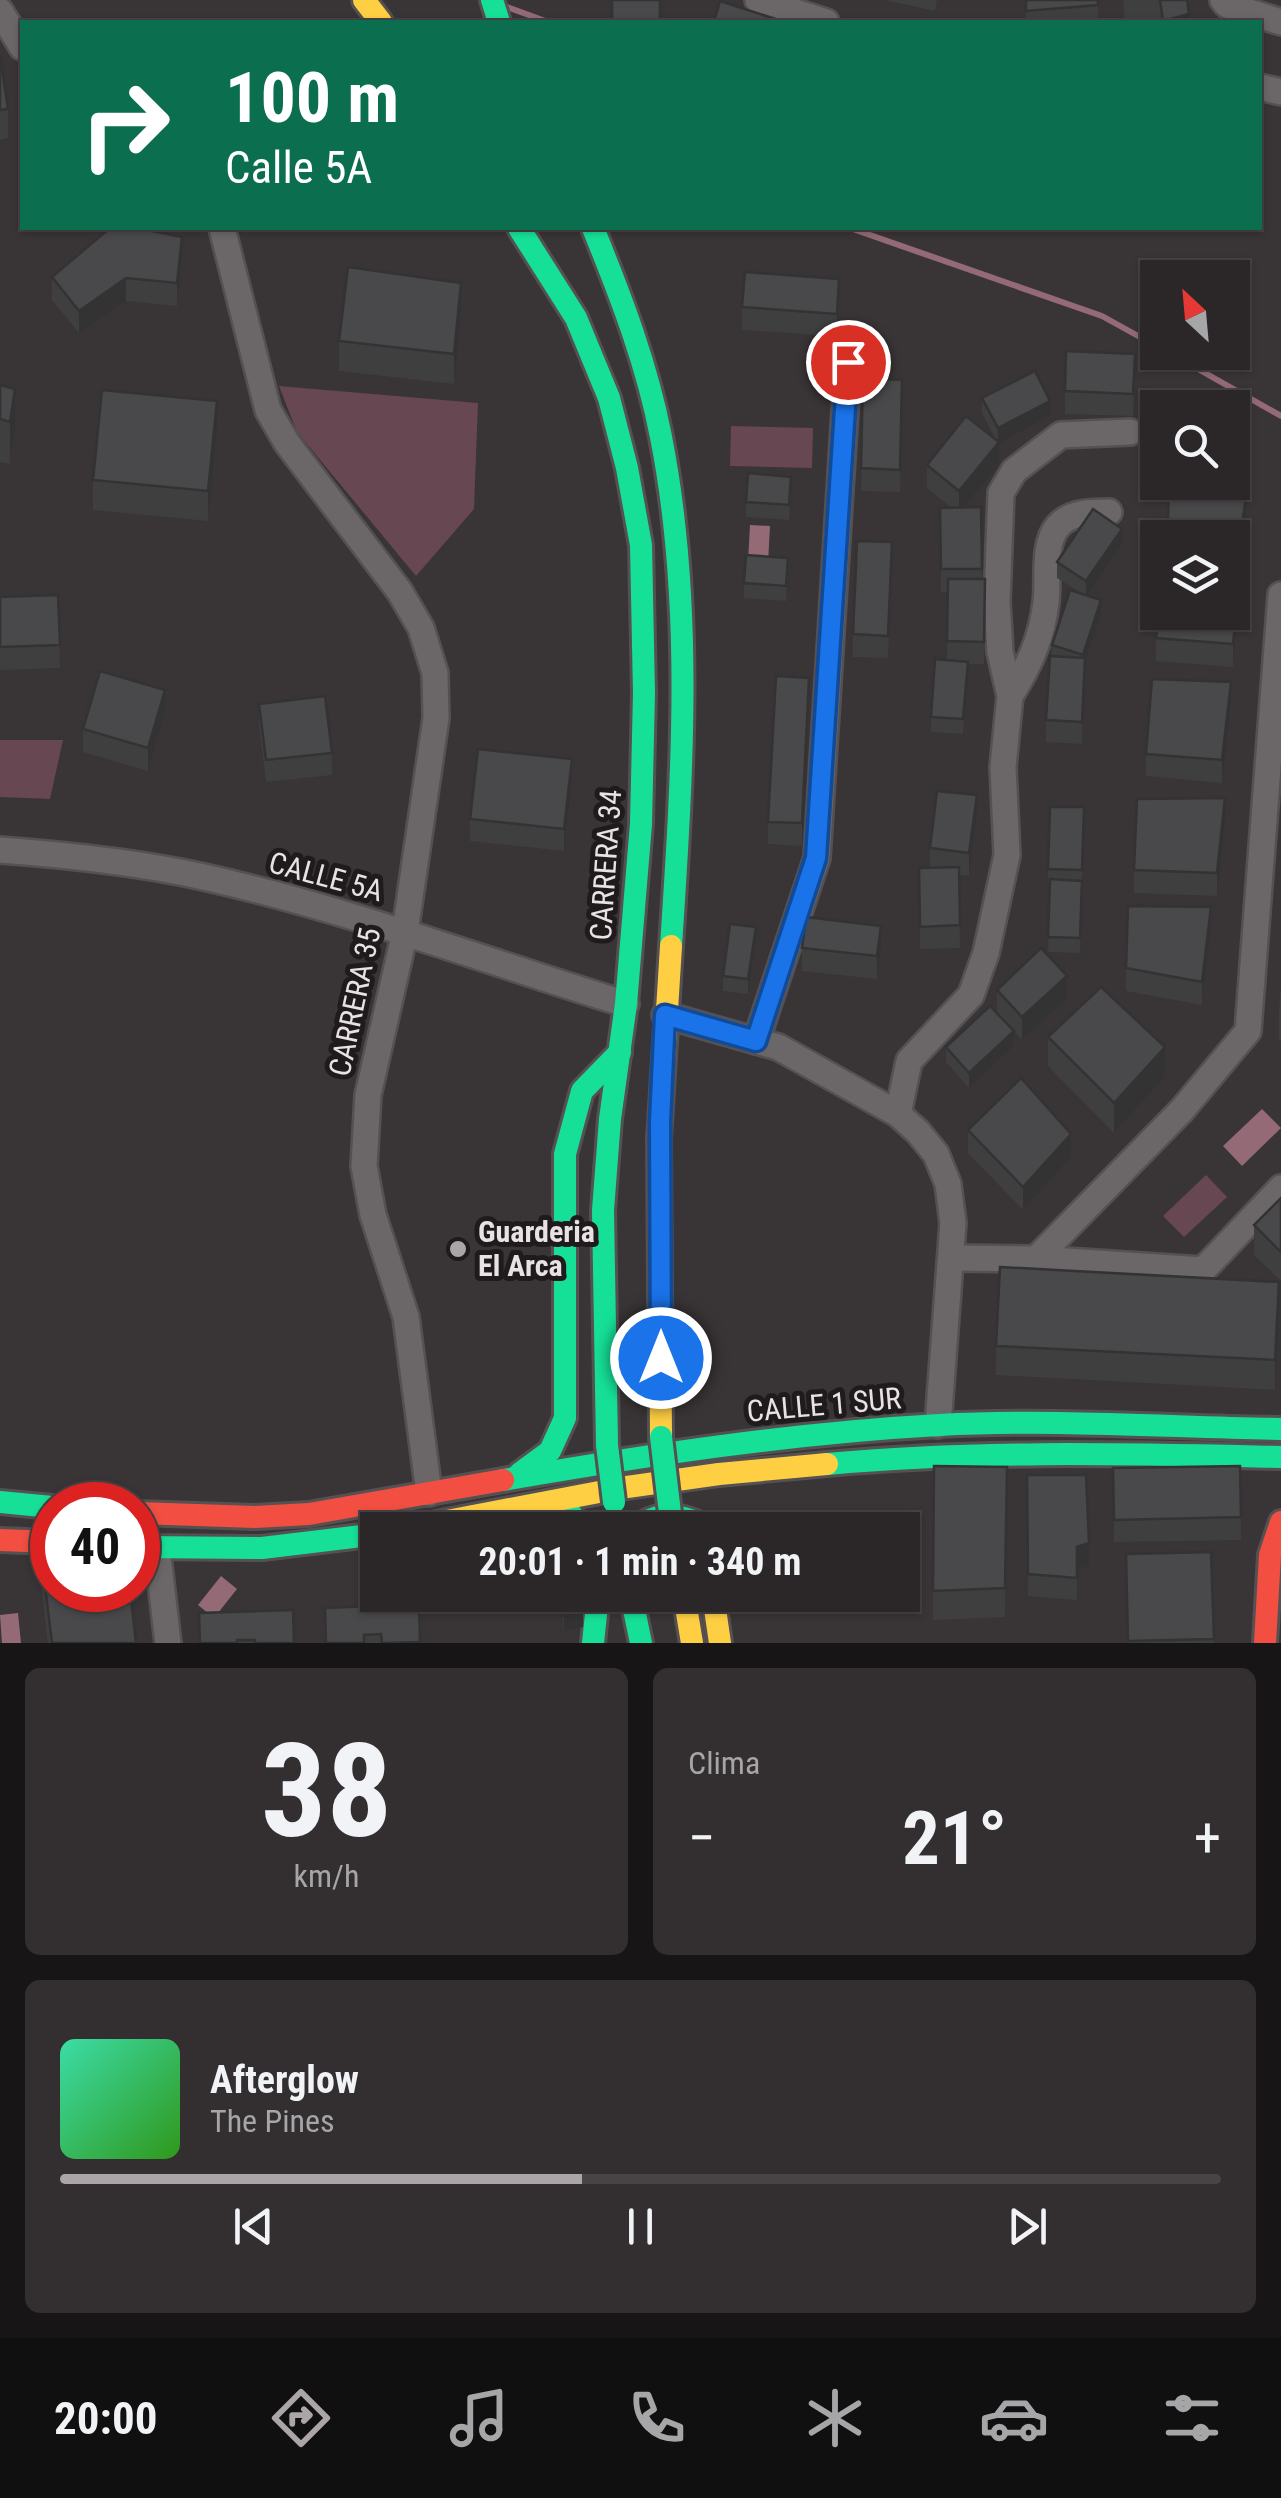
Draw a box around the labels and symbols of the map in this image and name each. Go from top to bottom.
north arrow [1140,260,1250,370]
pin [806,320,891,405]
street label: CARRERA 34 [583,789,628,941]
street label: CALLE 5A [265,845,387,909]
street label: CARRERA 35 [322,925,387,1079]
place label: Guarderia El Arca [478,1214,595,1283]
marker: Guarderia El Arca [447,1238,469,1260]
position arrow [609,1306,713,1410]
street label: CALLE 1 SUR [745,1380,903,1429]
speed limit sign: 40 [30,1482,160,1612]

